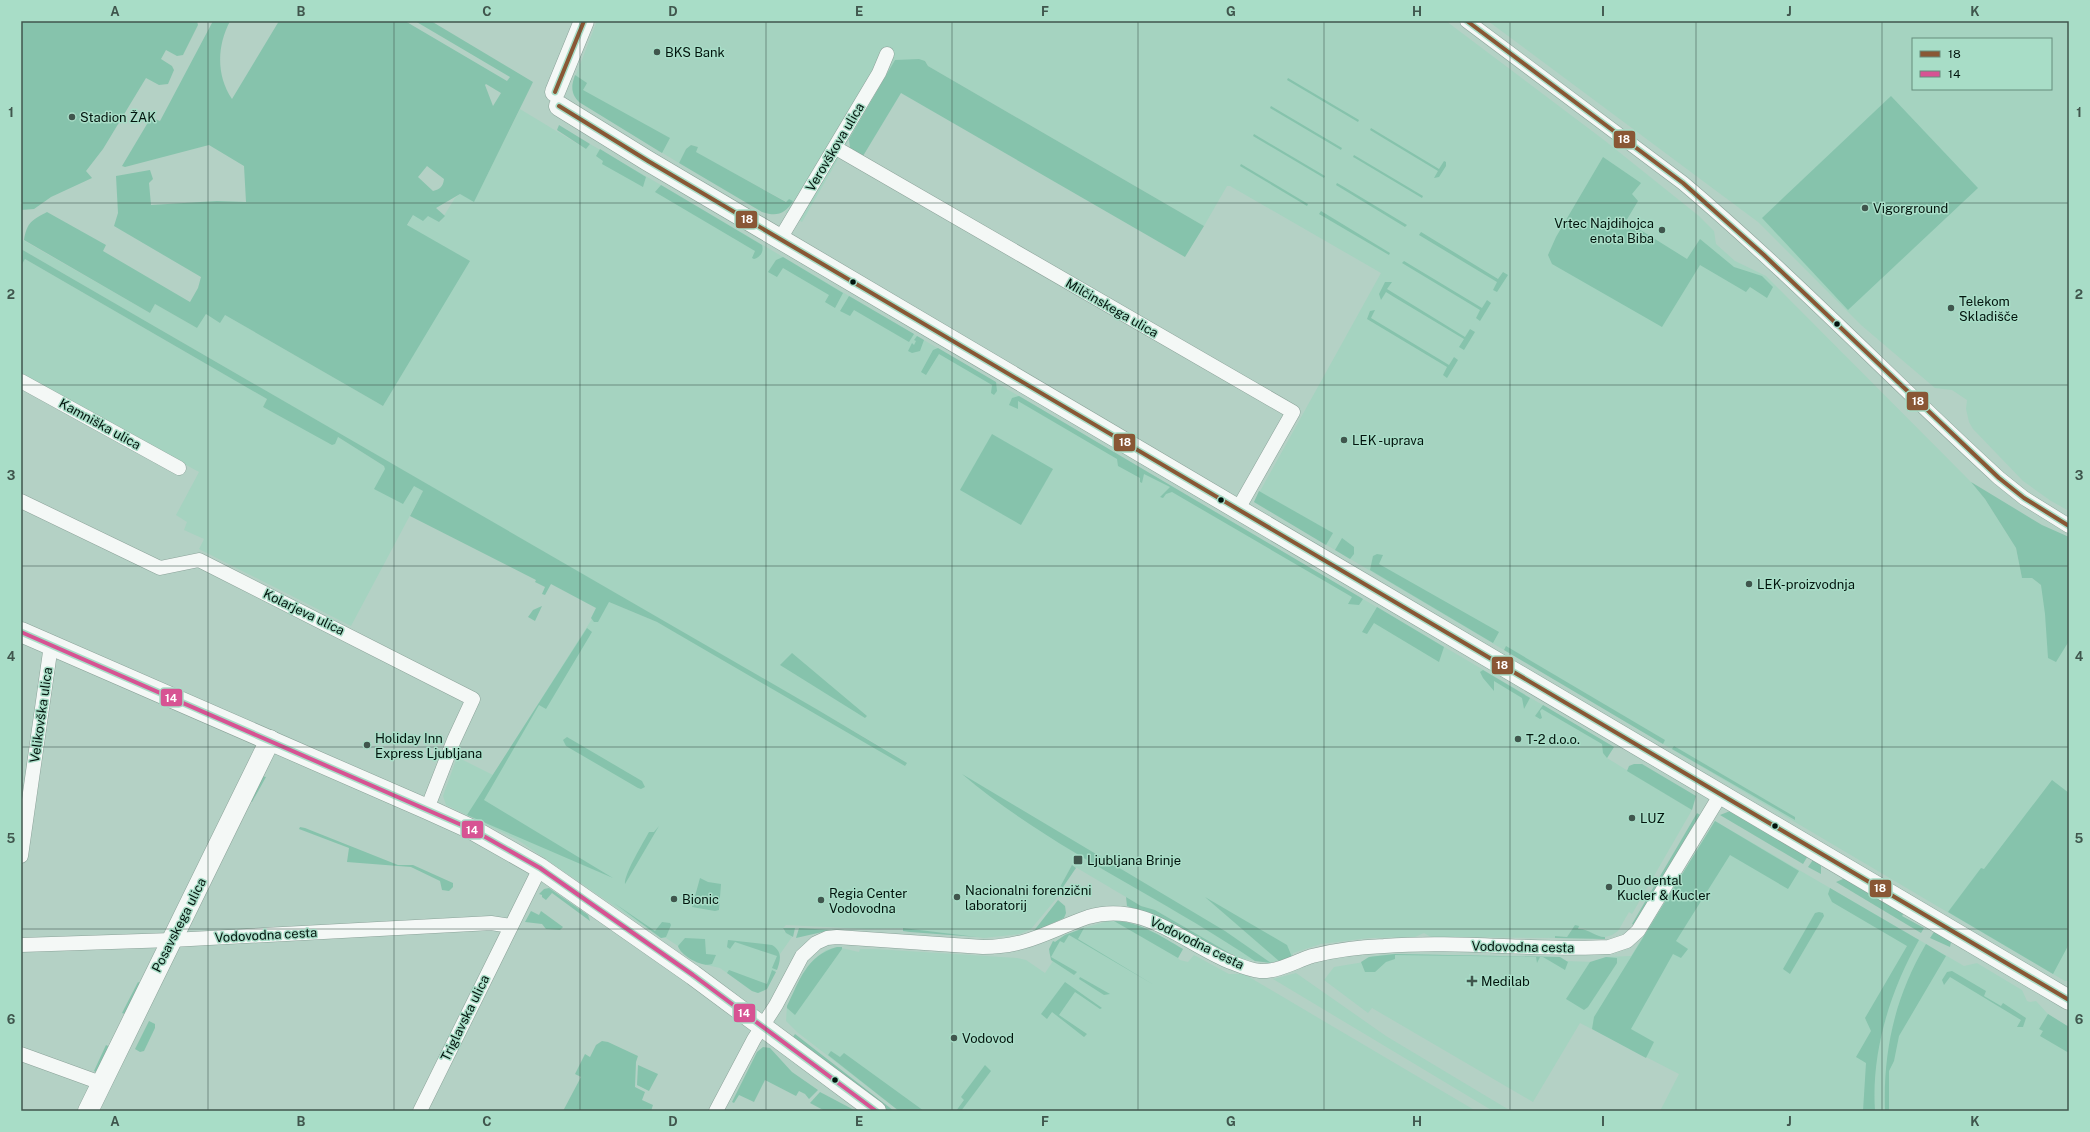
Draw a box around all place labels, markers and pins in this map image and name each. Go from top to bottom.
place label: BKS Bank [665,45,725,60]
marker: BKS Bank [652,47,662,57]
place label: Stadion ŽAK [80,110,156,125]
marker: Stadion ŽAK [67,112,77,122]
place label: Vigorground [1873,201,1948,216]
marker: Vigorground [1860,203,1870,213]
place label: Vrtec Najdihojca enota Biba [1554,216,1654,246]
marker: Vrtec Najdihojca enota Biba [1657,225,1667,235]
unlabelled marker [848,277,858,287]
place label: Telekom Skladišče [1959,294,2018,324]
marker: Telekom Skladišče [1946,303,1956,313]
unlabelled marker [1832,319,1842,329]
place label: LEK -uprava [1352,433,1424,448]
marker: LEK -uprava [1339,435,1349,445]
unlabelled marker [1216,495,1226,505]
place label: LEK-proizvodnja [1757,577,1855,592]
marker: LEK-proizvodnja [1744,579,1754,589]
place label: Holiday Inn Express Ljubljana [375,731,482,761]
place label: T-2 d.o.o. [1526,732,1580,747]
marker: T-2 d.o.o. [1513,734,1523,744]
marker: Holiday Inn Express Ljubljana [362,740,372,750]
place label: LUZ [1640,811,1665,826]
marker: LUZ [1627,813,1637,823]
unlabelled marker [1770,821,1780,831]
place label: Ljubljana Brinje [1087,853,1181,868]
marker: Ljubljana Brinje [1072,854,1084,866]
place label: Duo dental Kucler & Kucler [1617,873,1711,903]
marker: Duo dental Kucler & Kucler [1604,882,1614,892]
place label: Nacionalni forenzični laboratorij [965,883,1091,913]
place label: Regia Center Vodovodna [829,886,907,916]
place label: Bionic [682,892,719,907]
marker: Nacionalni forenzični laboratorij [952,892,962,902]
marker: Bionic [669,894,679,904]
marker: Regia Center Vodovodna [816,895,826,905]
place label: Medilab [1481,974,1530,989]
marker: Medilab [1466,975,1478,987]
place label: Vodovod [962,1031,1014,1046]
marker: Vodovod [949,1033,959,1043]
unlabelled marker [830,1075,840,1085]

